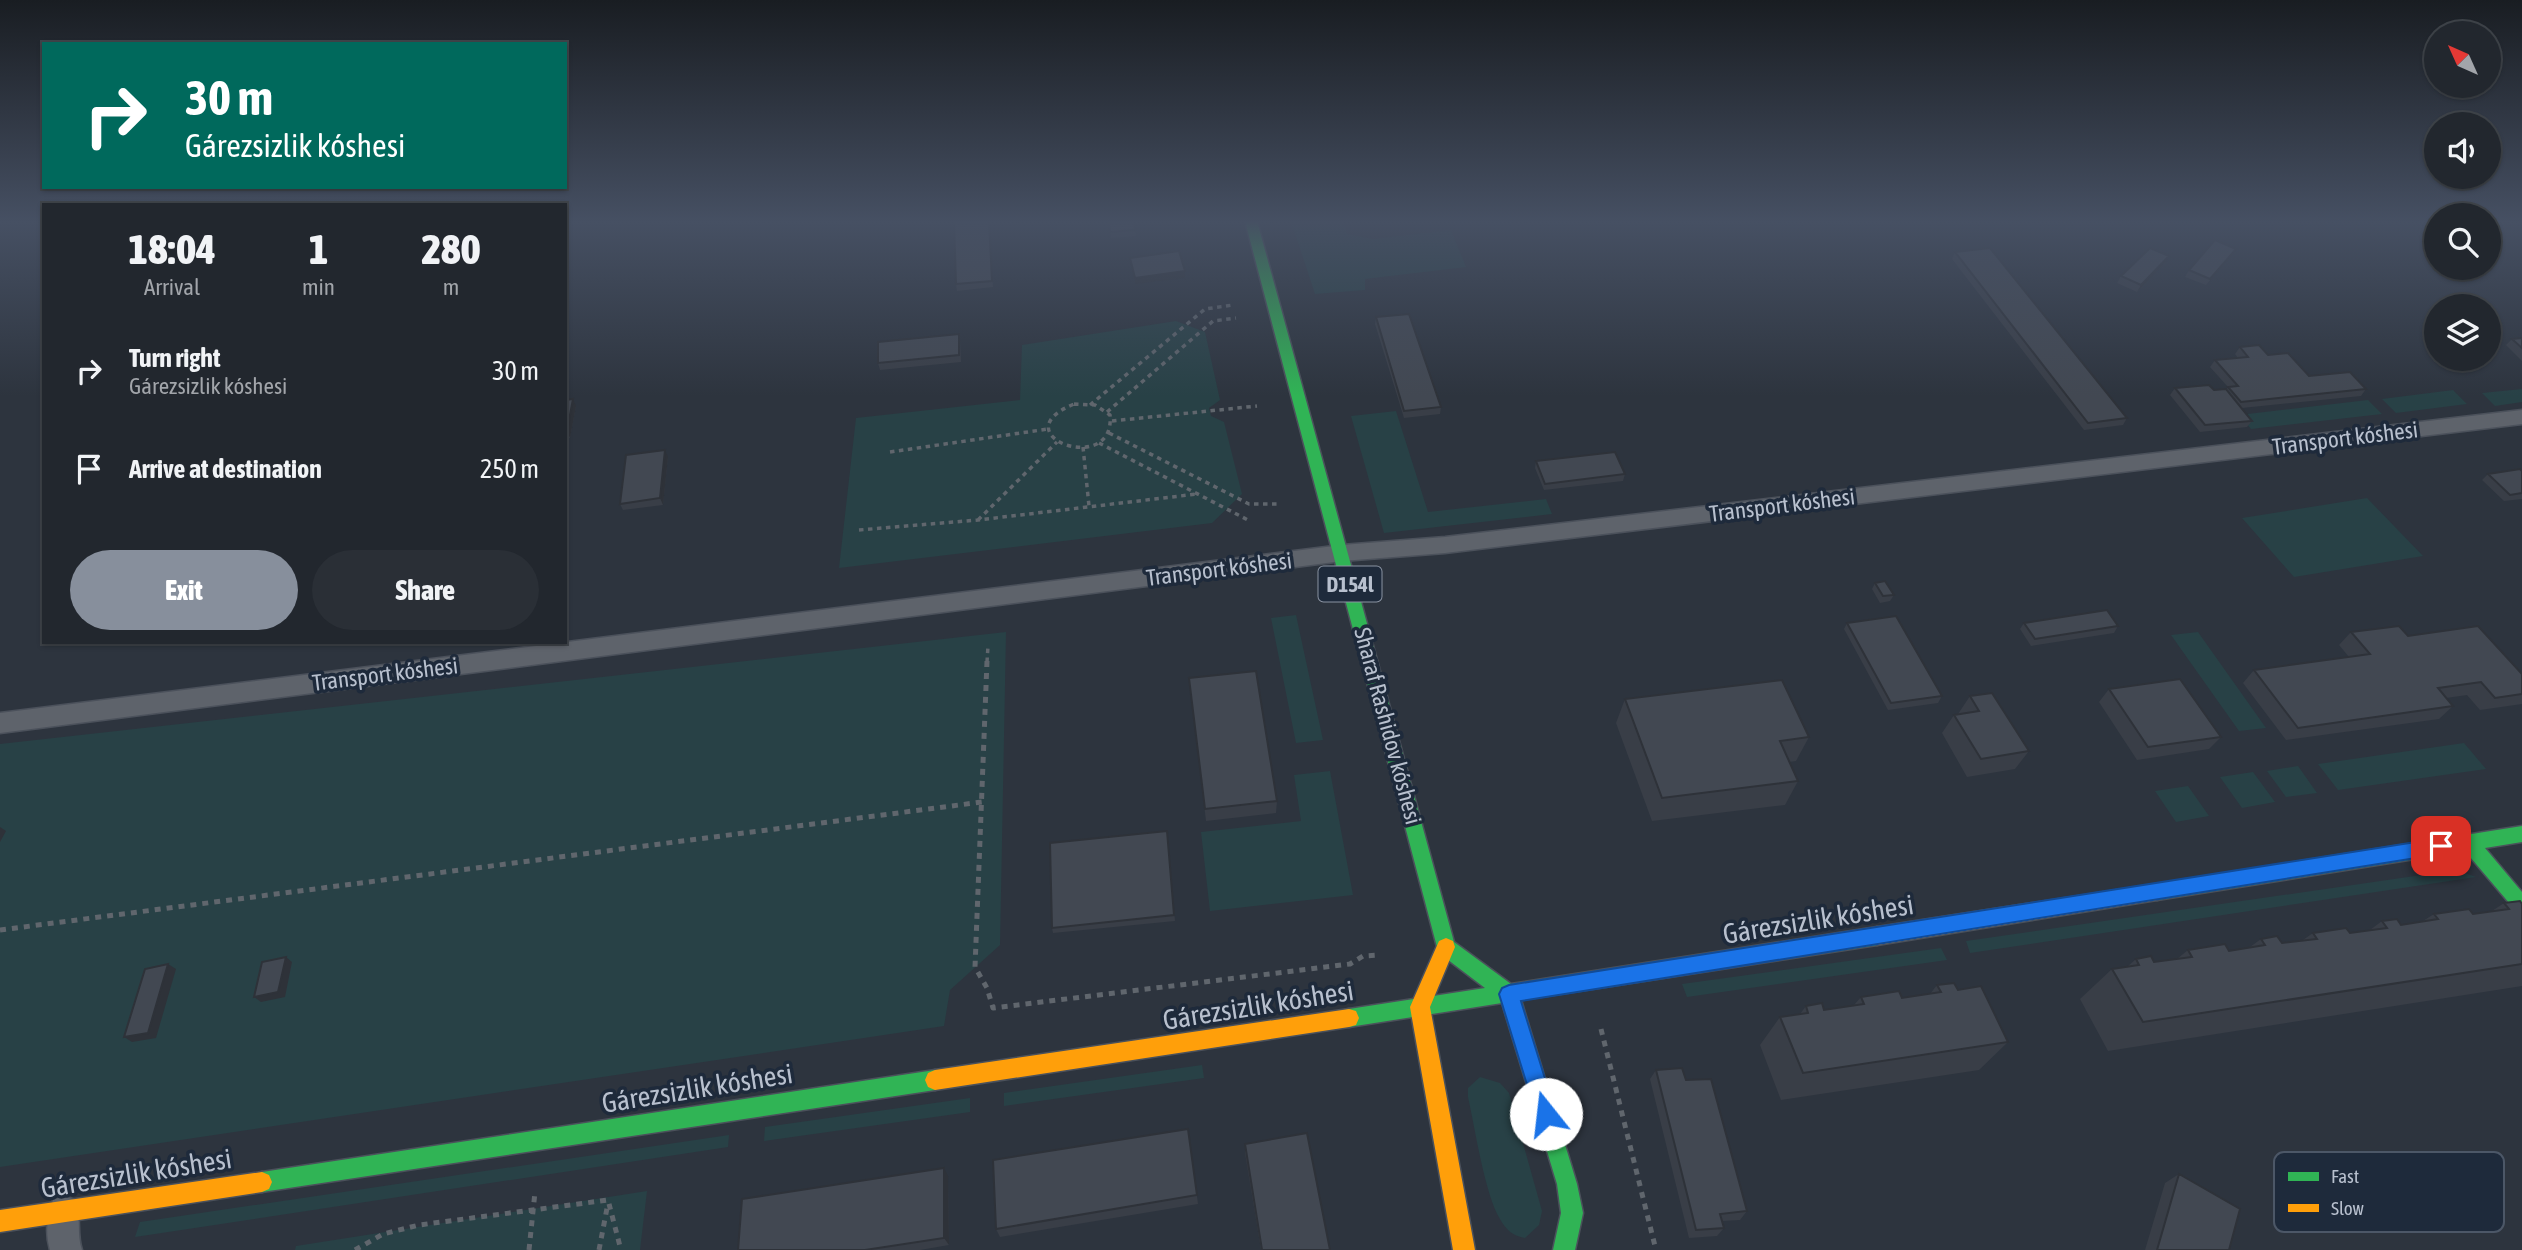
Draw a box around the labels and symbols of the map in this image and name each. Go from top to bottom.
north arrow [2424,21,2501,98]
street label: Transport kóshesi [2271,416,2419,460]
street label: Transport kóshesi [1708,483,1856,527]
street label: Transport kóshesi [1145,547,1293,591]
road number: D154l [1318,566,1382,602]
street label: Sharaf Rashidov kóshesi [1349,625,1427,827]
street label: Transport kóshesi [311,652,459,696]
pin [2411,816,2471,876]
street label: Gárezsizlik kóshesi [1720,888,1916,950]
street label: Gárezsizlik kóshesi [1160,974,1356,1036]
street label: Gárezsizlik kóshesi [599,1057,795,1119]
position arrow [1509,1077,1583,1151]
street label: Gárezsizlik kóshesi [38,1142,234,1204]
legend [2274,1152,2504,1232]
text: Fast [2331,1165,2359,1187]
text: Slow [2331,1197,2365,1219]

